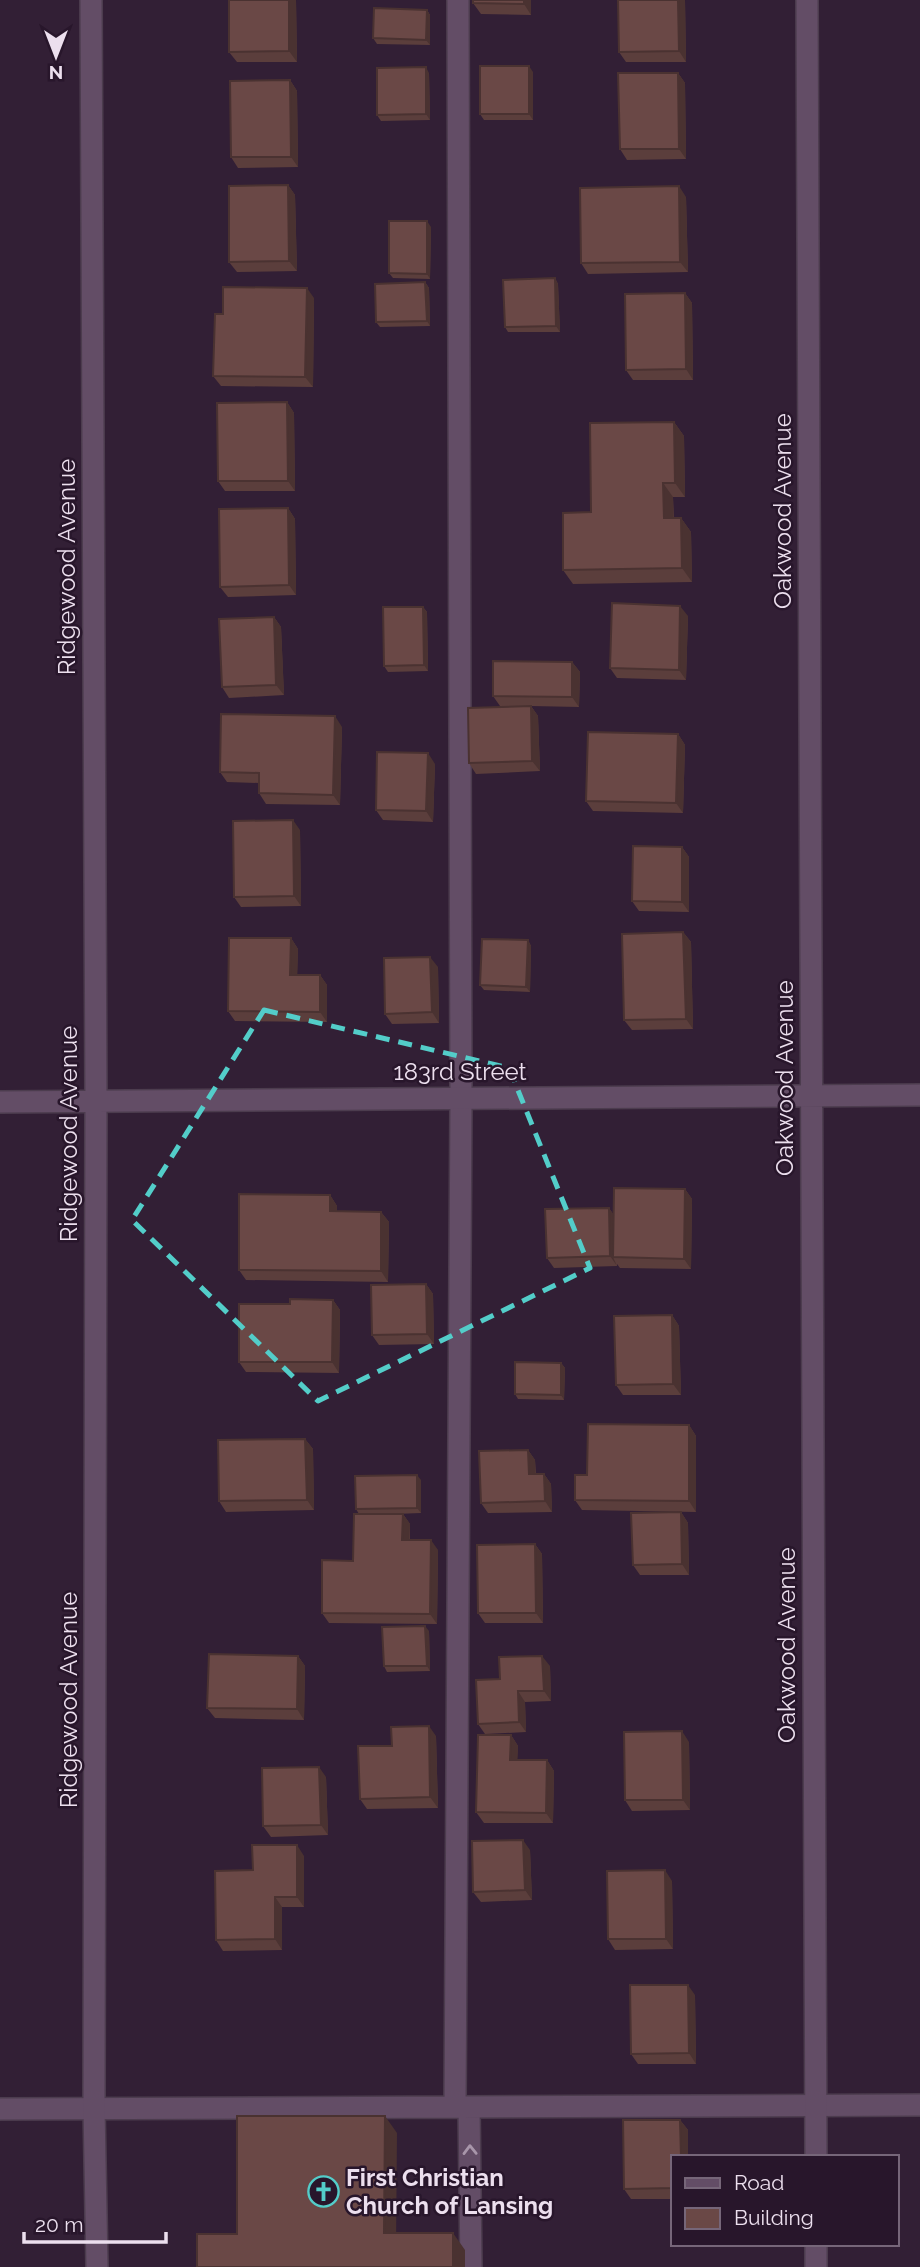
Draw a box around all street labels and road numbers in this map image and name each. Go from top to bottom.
street label: Oakwood Avenue [768,413,797,609]
street label: Ridgewood Avenue [52,459,81,675]
street label: Oakwood Avenue [770,980,799,1176]
street label: Ridgewood Avenue [54,1026,83,1242]
street label: 183rd Street [394,1057,527,1086]
street label: Oakwood Avenue [772,1547,801,1743]
street label: Ridgewood Avenue [54,1592,83,1808]

